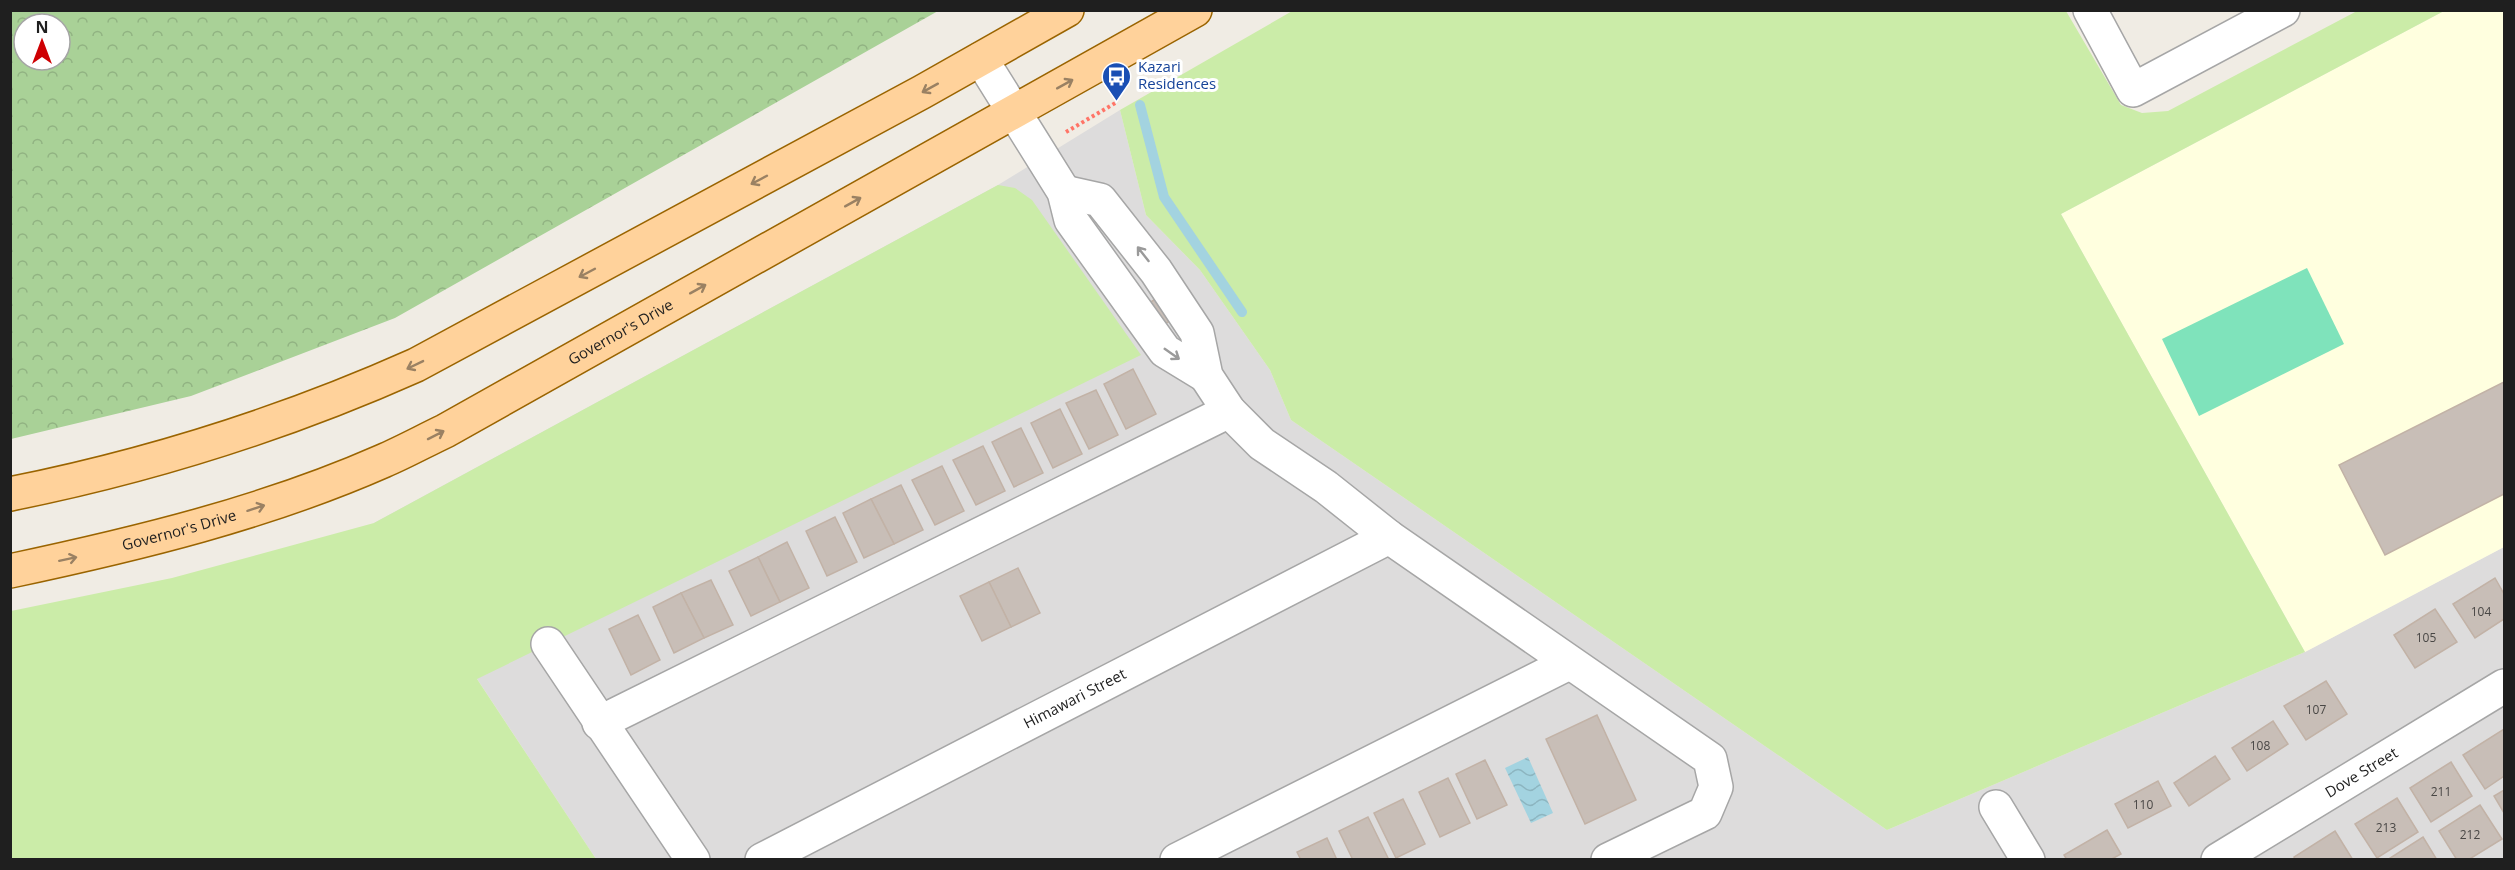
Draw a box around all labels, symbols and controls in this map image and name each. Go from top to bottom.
north arrow [12,12,72,72]
text: N [35,16,49,38]
place label: Kazari Residences [1138,56,1216,93]
bus stop icon: Kazari Residences [1101,60,1133,102]
one-way arrow [1056,78,1074,89]
one-way arrow [922,83,940,94]
one-way arrow [751,174,768,186]
one-way arrow [844,196,861,208]
one-way arrow [1136,247,1150,262]
one-way arrow [579,267,596,279]
one-way arrow [689,283,706,295]
street label: Governor's Drive [564,294,676,369]
one-way arrow [1163,348,1179,360]
one-way arrow [407,360,425,371]
one-way arrow [427,429,445,440]
one-way arrow [246,502,265,513]
street label: Governor's Drive [120,504,238,554]
one-way arrow [57,553,77,564]
house number: 104 [2471,603,2491,620]
house number: 105 [2416,629,2436,646]
street label: Himawari Street [1020,663,1129,733]
house number: 107 [2306,701,2326,718]
house number: 108 [2250,737,2270,754]
street label: Dove Street [2321,742,2401,802]
house number: 211 [2431,783,2451,800]
house number: 110 [2133,796,2153,813]
house number: 213 [2376,819,2396,836]
house number: 212 [2460,826,2480,843]

